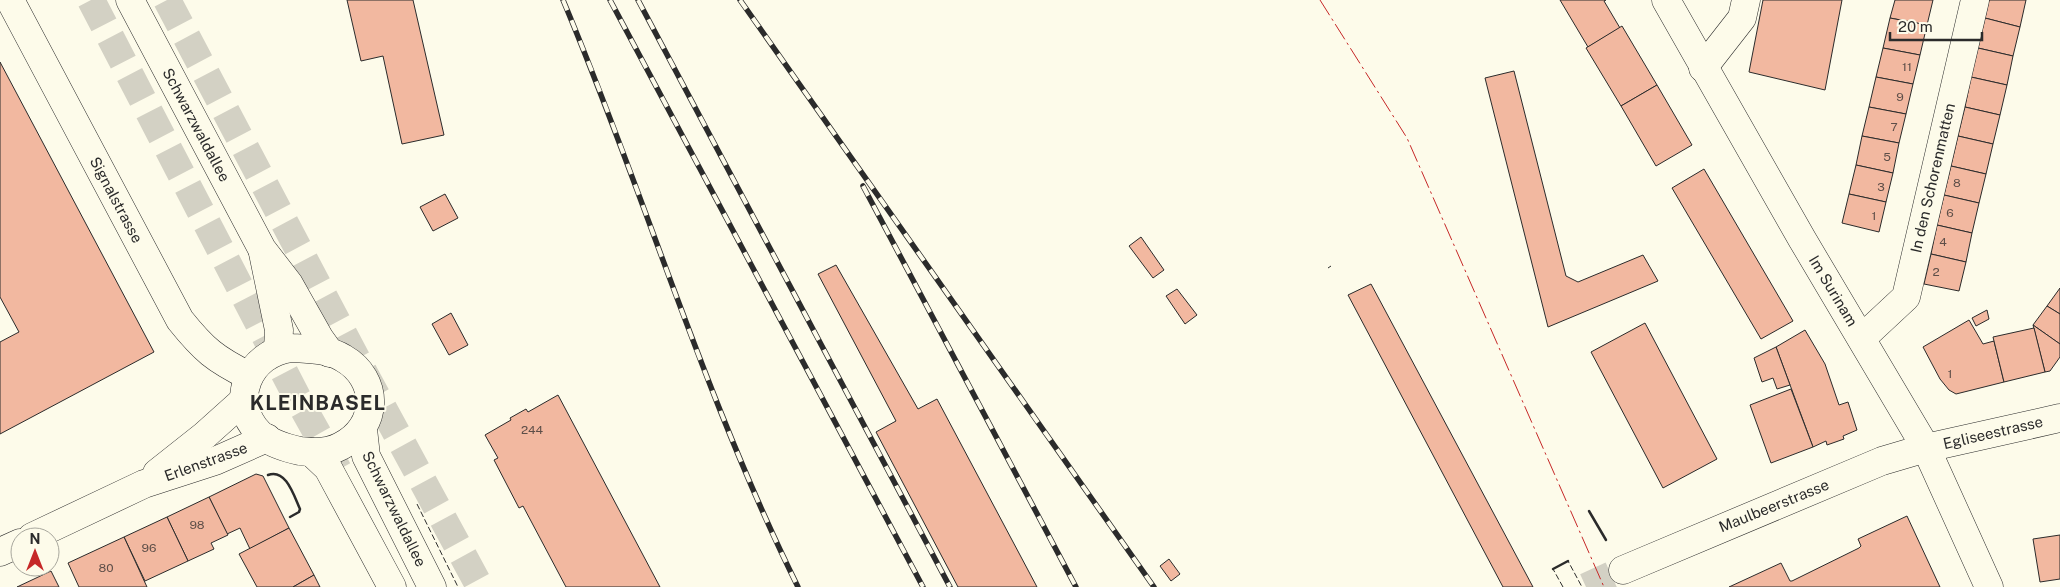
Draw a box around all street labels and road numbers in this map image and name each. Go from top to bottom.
street label: Schwarzwaldallee [159,65,234,184]
street label: In den Schorenmatten [1907,101,1958,254]
street label: Signalstrasse [87,154,146,246]
street label: Im Surinam [1806,252,1861,329]
street label: Egliseestrasse [1941,413,2044,452]
street label: Erlenstrasse [162,439,250,484]
street label: Schwarzwaldallee [359,448,430,569]
street label: Maulbeerstrasse [1716,476,1831,535]

